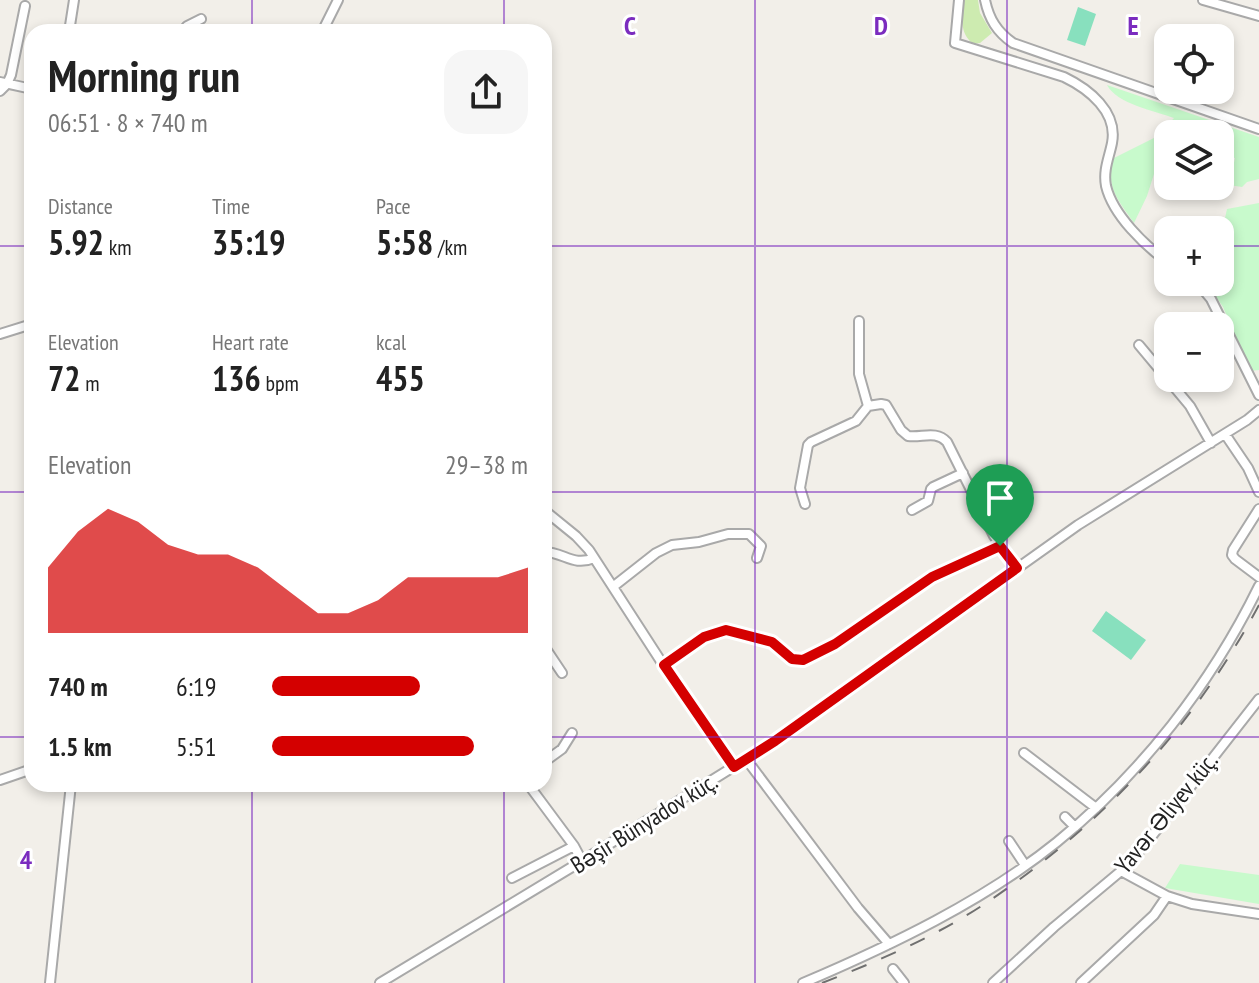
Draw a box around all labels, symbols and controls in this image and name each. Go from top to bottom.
text: C [624,9,636,42]
text: D [874,9,888,42]
text: E [1127,9,1139,42]
map controls [1154,24,1234,392]
button: locate [1154,24,1234,104]
text: Morning run [48,47,240,104]
button: share [444,50,528,134]
text: 06:51 · 8 × 740 m [48,106,208,139]
button: layers [1154,120,1234,200]
text: Distance [48,192,113,220]
text: Time [212,192,250,220]
text: Pace [376,192,411,220]
button: + [1154,216,1234,296]
text: 5.92 [48,220,104,264]
text: 35:19 [212,220,286,264]
text: 5:58 [376,220,433,264]
text: km [104,233,132,261]
text: /km [433,233,467,261]
button: − [1154,312,1234,392]
text: Elevation [48,328,119,356]
text: Heart rate [212,328,289,356]
text: kcal [376,328,406,356]
text: 72 [48,356,81,400]
text: 136 [212,356,261,400]
text: 455 [376,356,425,400]
text: m [81,369,100,397]
text: bpm [261,369,299,397]
text: Elevation [48,448,131,481]
text: 29–38 m [445,448,528,481]
pin [966,464,1034,546]
icon: arrive [978,476,1022,520]
text: 740 m [48,670,108,703]
text: 6:19 [176,670,216,703]
text: 1.5 km [48,730,112,763]
text: 5:51 [176,730,216,763]
street label: Yavər Əliyev küç. [1108,746,1224,880]
street label: Bəşir Bünyadov küç. [565,766,723,880]
text: 4 [20,843,33,876]

